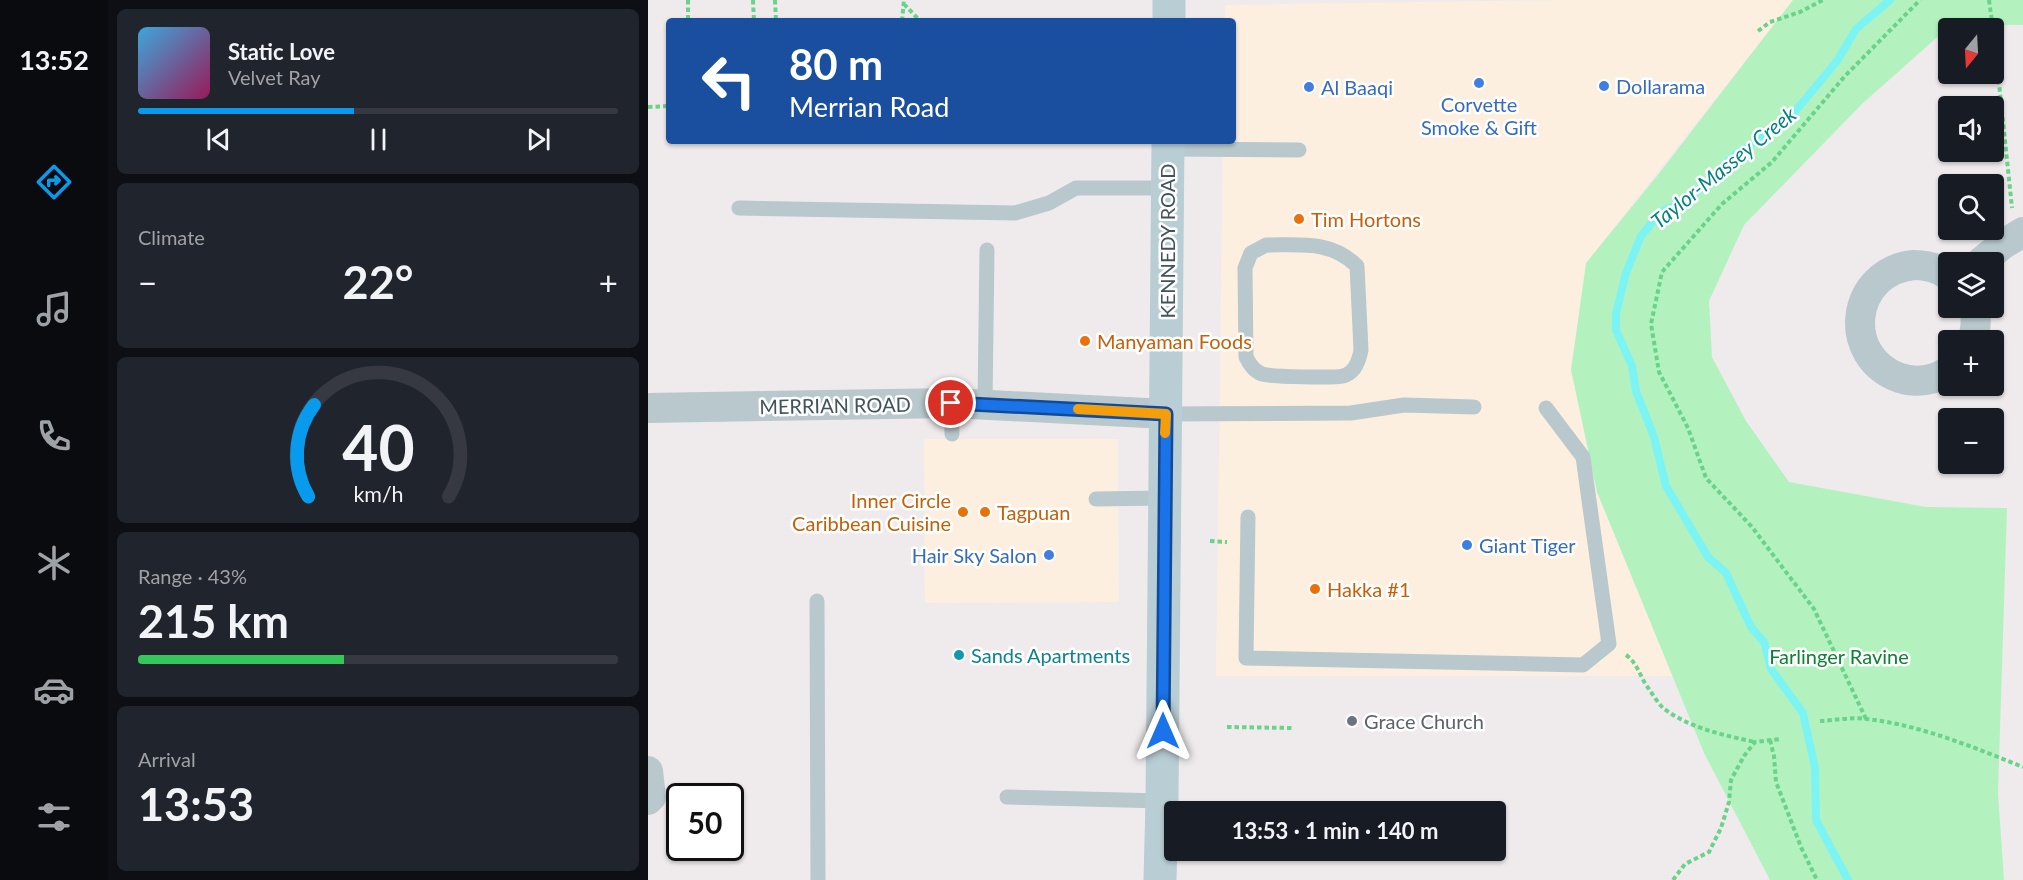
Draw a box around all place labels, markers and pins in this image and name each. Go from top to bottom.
place label: Dollarama [1616,74,1705,98]
place label: Al Baaqi [1321,75,1393,99]
marker: Corvette Smoke & Gift [1472,76,1486,90]
marker: Dollarama [1597,79,1611,93]
marker: Al Baaqi [1302,80,1316,94]
place label: Corvette Smoke & Gift [1421,92,1537,139]
place label: Tim Hortons [1311,207,1421,231]
marker: Tim Hortons [1292,212,1306,226]
place label: Manyaman Foods [1097,329,1252,353]
marker: Manyaman Foods [1078,334,1092,348]
pin [925,377,976,428]
place label: Inner Circle Caribbean Cuisine [792,488,951,535]
place label: Tagpuan [997,500,1070,524]
marker: Inner Circle Caribbean Cuisine [956,505,970,519]
marker: Tagpuan [978,505,992,519]
place label: Giant Tiger [1479,533,1576,557]
marker: Giant Tiger [1460,538,1474,552]
place label: Hair Sky Salon [912,543,1037,567]
marker: Hair Sky Salon [1042,548,1056,562]
place label: Hakka #1 [1327,577,1411,601]
marker: Hakka #1 [1308,582,1322,596]
place label: Sands Apartments [971,643,1130,667]
marker: Sands Apartments [952,648,966,662]
place label: Grace Church [1364,709,1484,733]
marker: Grace Church [1345,714,1359,728]

